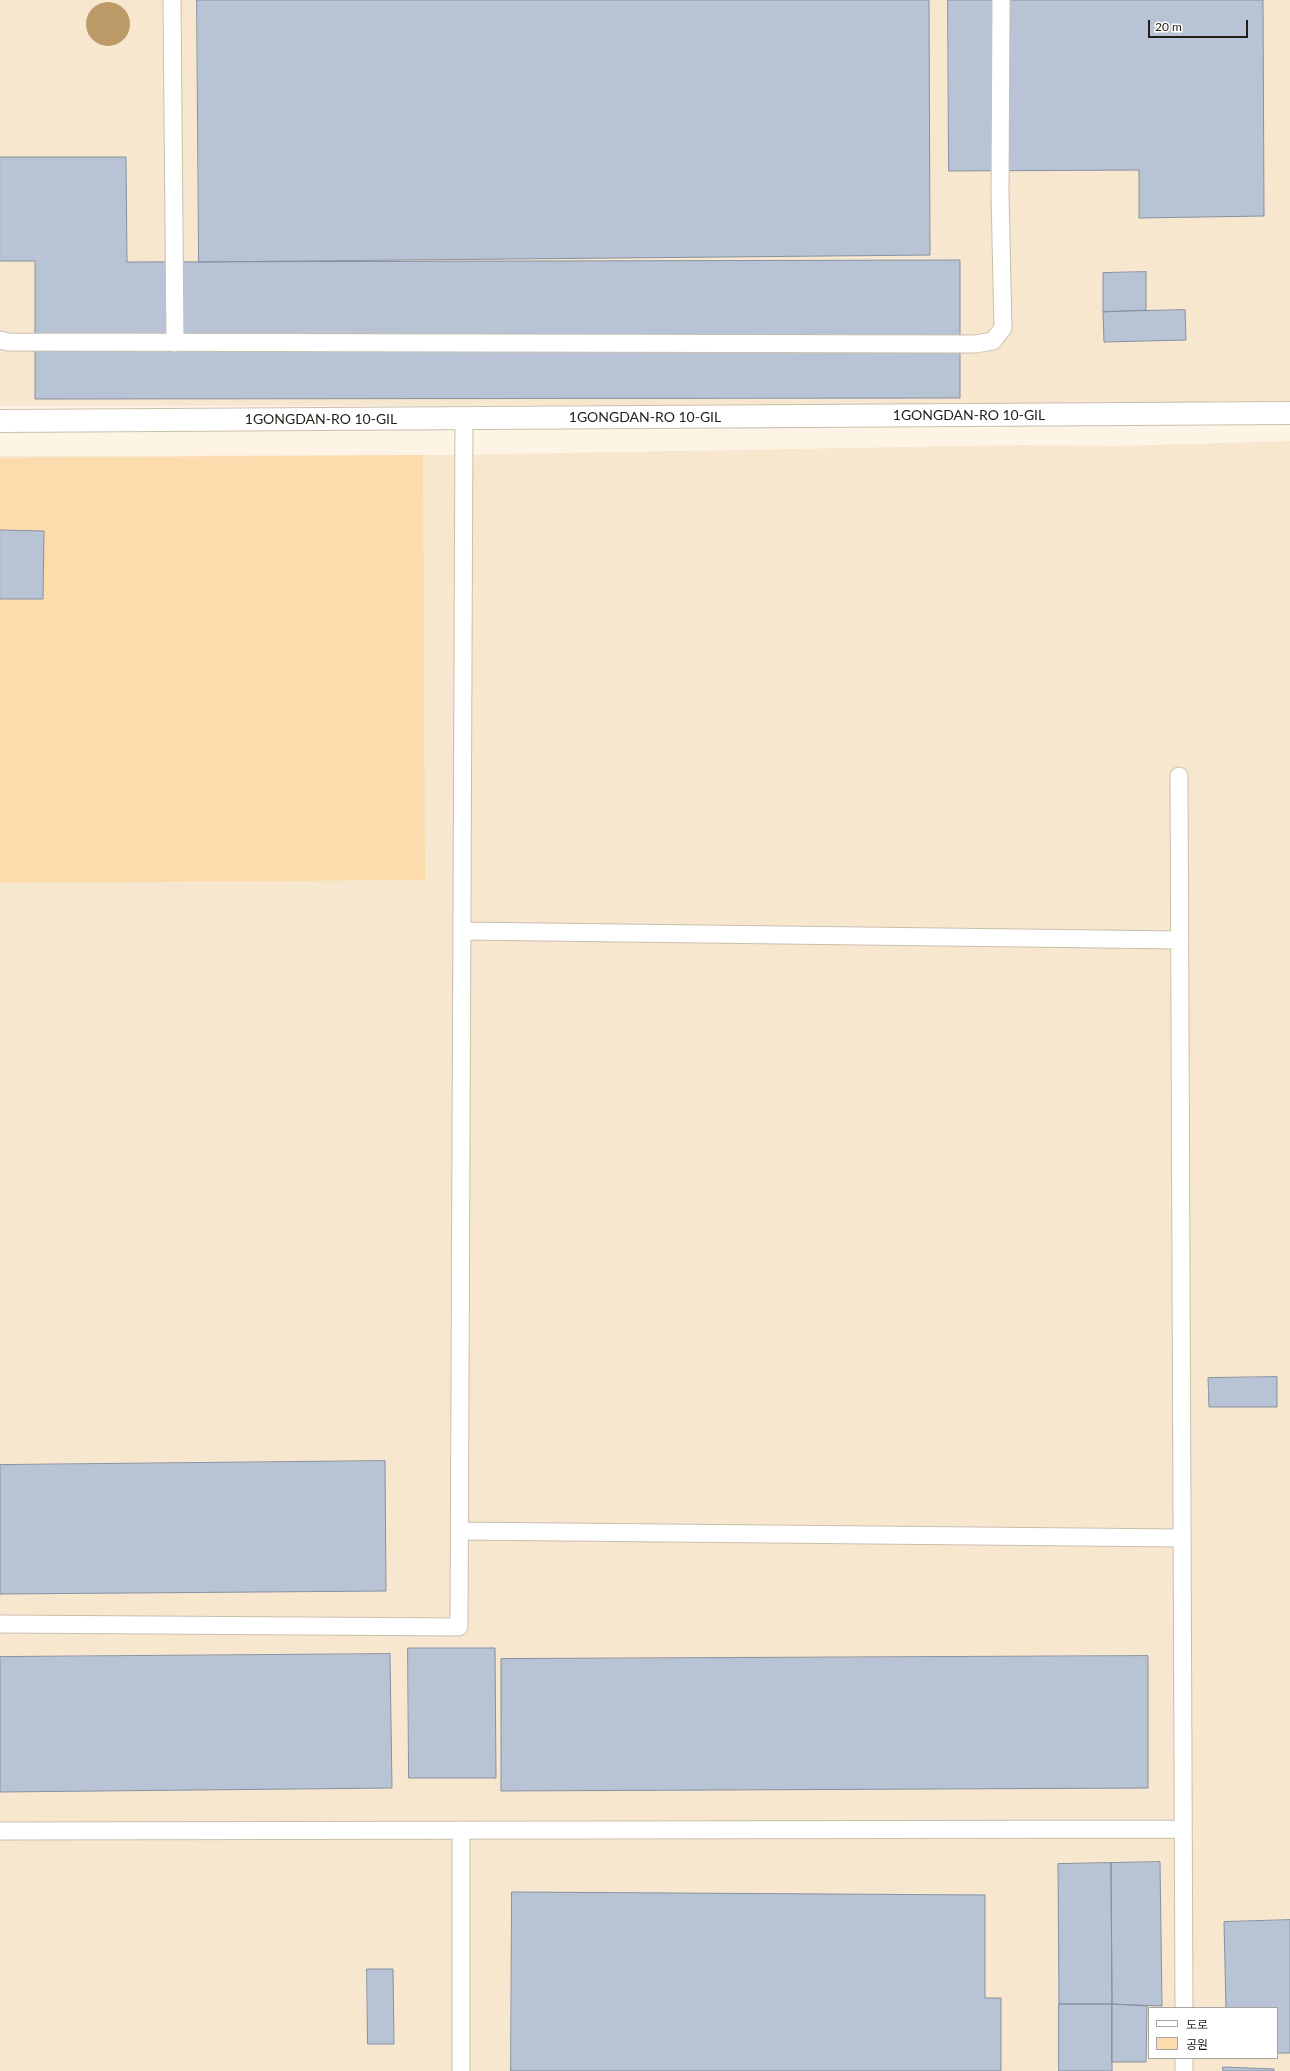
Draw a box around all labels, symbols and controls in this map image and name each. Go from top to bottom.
scale bar [1150,12,1250,38]
text: 20 m [1155,19,1182,34]
street label: 1GONGDAN-RO 10-GIL [893,407,1045,423]
street label: 1GONGDAN-RO 10-GIL [569,409,721,425]
street label: 1GONGDAN-RO 10-GIL [245,411,397,427]
legend [1148,2007,1278,2059]
text: 도로 [1186,2017,1208,2032]
text: 공원 [1186,2037,1208,2052]

